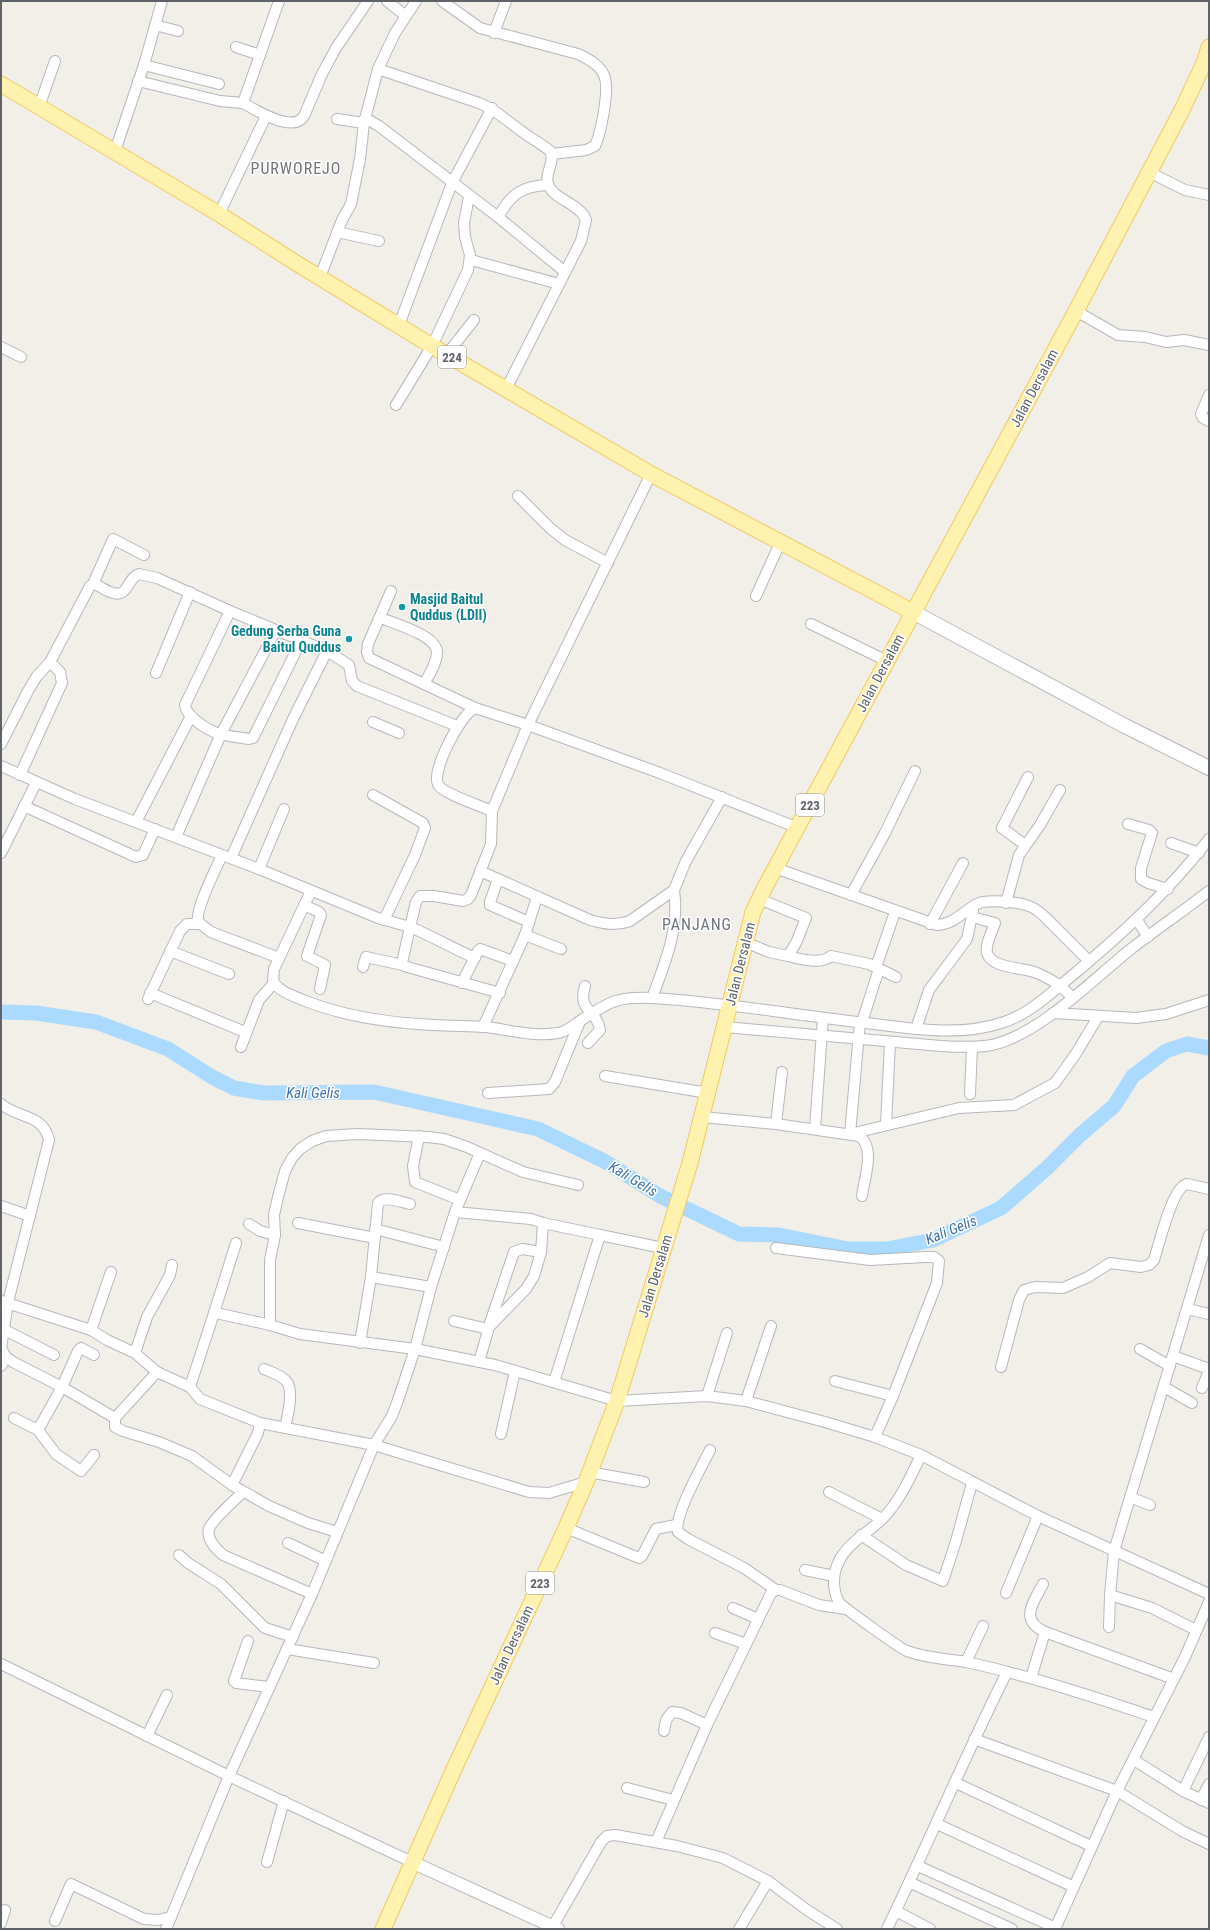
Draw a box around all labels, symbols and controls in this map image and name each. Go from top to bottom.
district label: PURWOREJO [251,159,341,178]
road number: 224 [438,346,466,368]
street label: Jalan Dersalam [1007,346,1061,430]
place label: Masjid Baitul Quddus (LDII) [410,591,487,624]
marker: Masjid Baitul Quddus (LDII) [397,602,407,612]
place label: Gedung Serba Guna Baitul Quddus [231,623,341,655]
street label: Jalan Dersalam [853,631,907,715]
marker: Gedung Serba Guna Baitul Quddus [344,634,354,644]
road number: 223 [796,794,824,816]
district label: PANJANG [662,915,732,934]
street label: Jalan Dersalam [722,920,758,1008]
water label: Kali Gelis [286,1084,340,1102]
water label: Kali Gelis [605,1157,661,1201]
water label: Kali Gelis [923,1211,980,1248]
street label: Jalan Dersalam [635,1233,675,1319]
road number: 223 [526,1572,554,1594]
street label: Jalan Dersalam [486,1603,536,1687]

